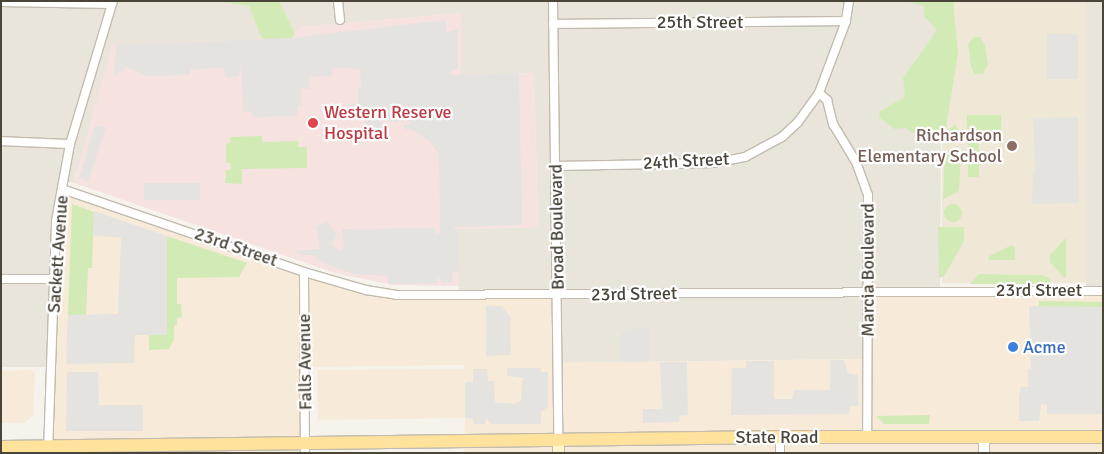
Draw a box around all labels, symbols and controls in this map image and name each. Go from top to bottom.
street label: 25th Street [657,11,743,33]
place label: Western Reserve Hospital [324,102,452,144]
marker: Western Reserve Hospital [306,116,320,130]
place label: Richardson Elementary School [857,125,1002,168]
marker: Richardson Elementary School [1006,140,1018,152]
street label: 24th Street [642,148,730,174]
street label: Broad Boulevard [545,164,569,290]
street label: Sackett Avenue [43,194,73,314]
street label: Marcia Boulevard [857,203,879,337]
street label: 23rd Street [192,223,280,271]
street label: 23rd Street [996,279,1082,301]
street label: 23rd Street [591,282,677,306]
street label: Falls Avenue [293,314,317,410]
place label: Acme [1023,336,1066,358]
marker: Acme [1007,341,1019,353]
street label: State Road [736,426,818,448]

